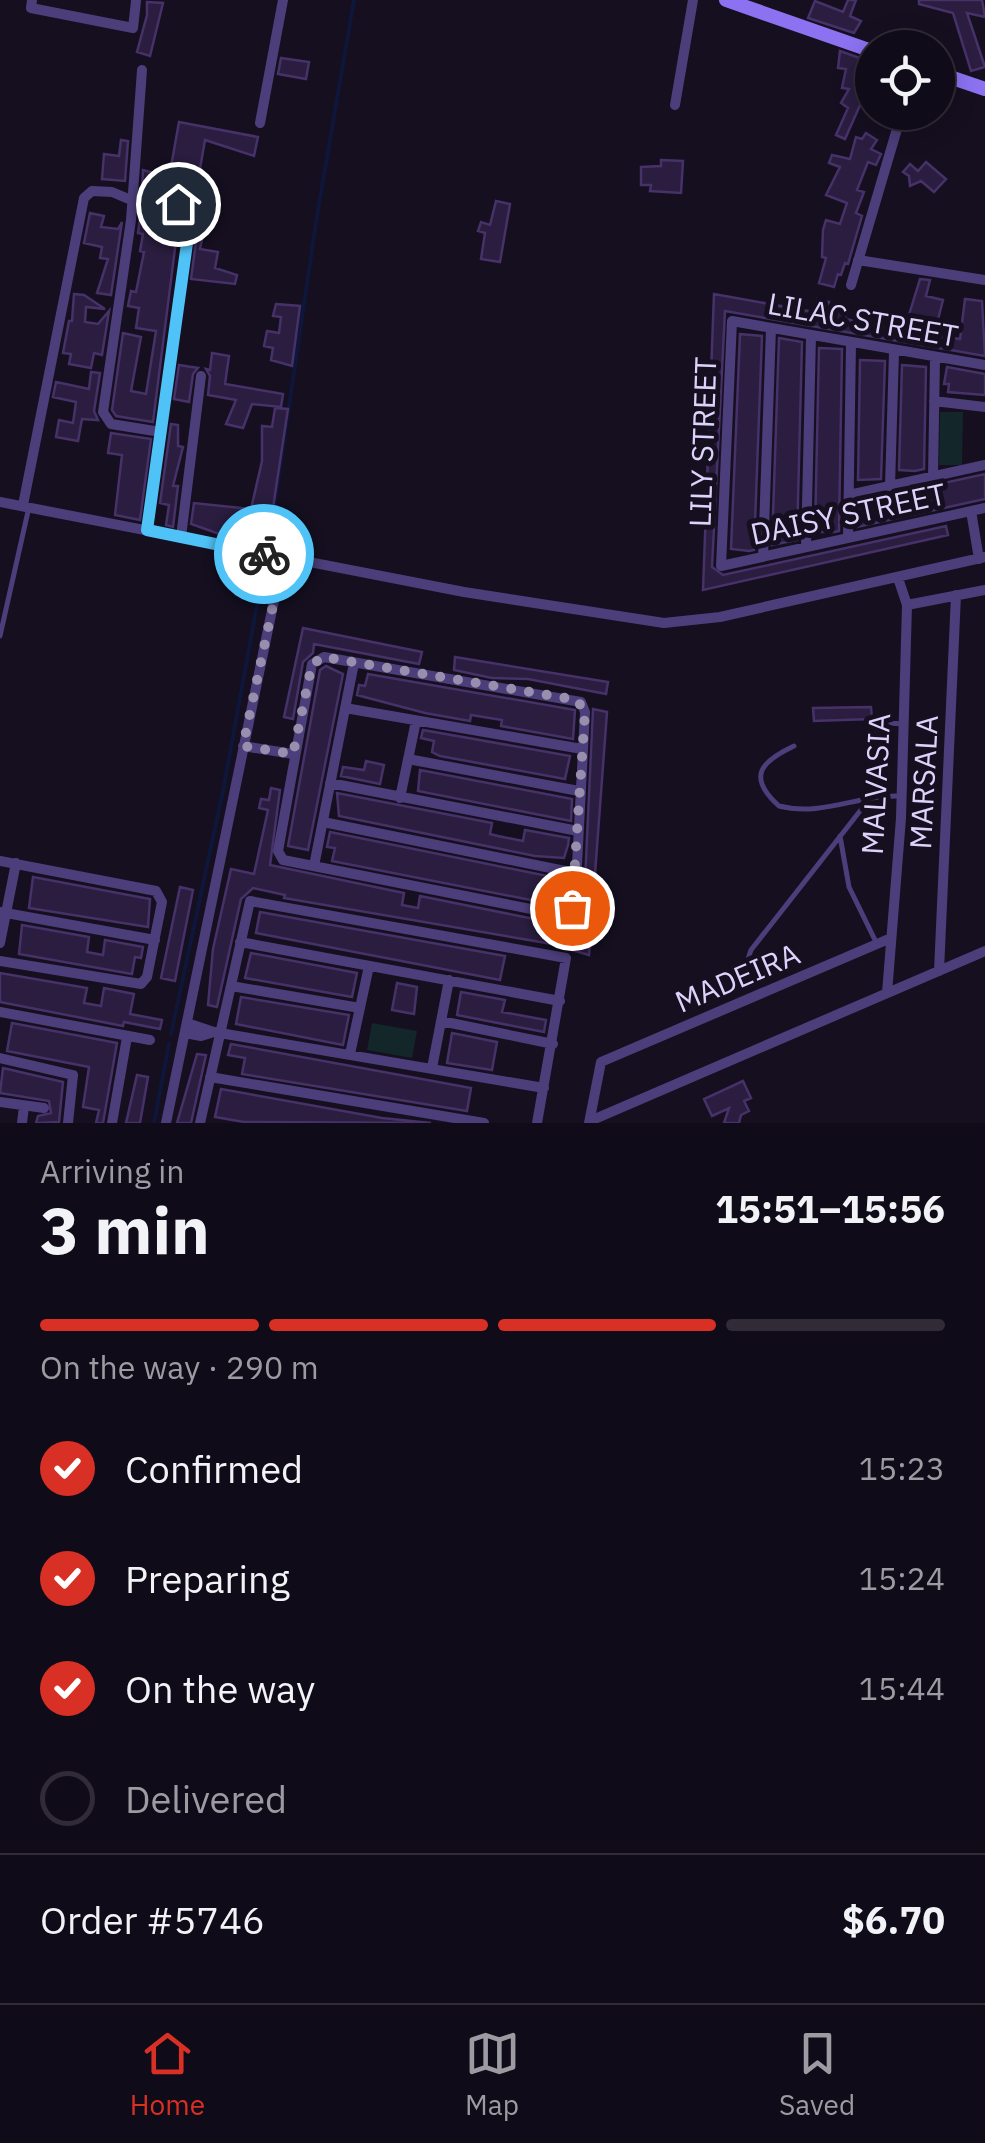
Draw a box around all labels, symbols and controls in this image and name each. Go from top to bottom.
map controls [855,30,955,130]
button: locate [855,30,955,130]
pin [136,162,221,247]
icon: home [151,177,206,232]
street label: LILAC STREET [765,283,961,355]
street label: LILY STREET [680,356,724,528]
street label: DAISY STREET [747,473,949,553]
courier [214,504,314,604]
icon: bike [237,527,292,582]
street label: MALVASIA [852,712,898,856]
street label: MARSALA [900,714,946,850]
pin [530,866,615,951]
icon: bag [545,881,600,936]
street label: MADEIRA [669,933,805,1021]
text: Arriving in [40,1150,185,1192]
text: 15:51–15:56 [715,1184,945,1233]
text: 3 min [40,1187,210,1272]
text: On the way · 290 m [40,1346,319,1388]
icon: check [40,1441,95,1496]
text: Confirmed [125,1444,303,1493]
text: 15:23 [859,1447,945,1489]
icon: check [40,1551,95,1606]
text: Preparing [125,1554,290,1603]
text: 15:24 [859,1557,945,1599]
icon: check [40,1661,95,1716]
text: On the way [125,1664,315,1713]
text: 15:44 [859,1667,945,1709]
text: Delivered [125,1774,287,1823]
text: Order #5746 [40,1895,265,1944]
text: $6.70 [842,1895,945,1944]
tab: Home [130,2026,205,2123]
tab: Map [465,2026,520,2123]
tab: Saved [779,2026,855,2123]

